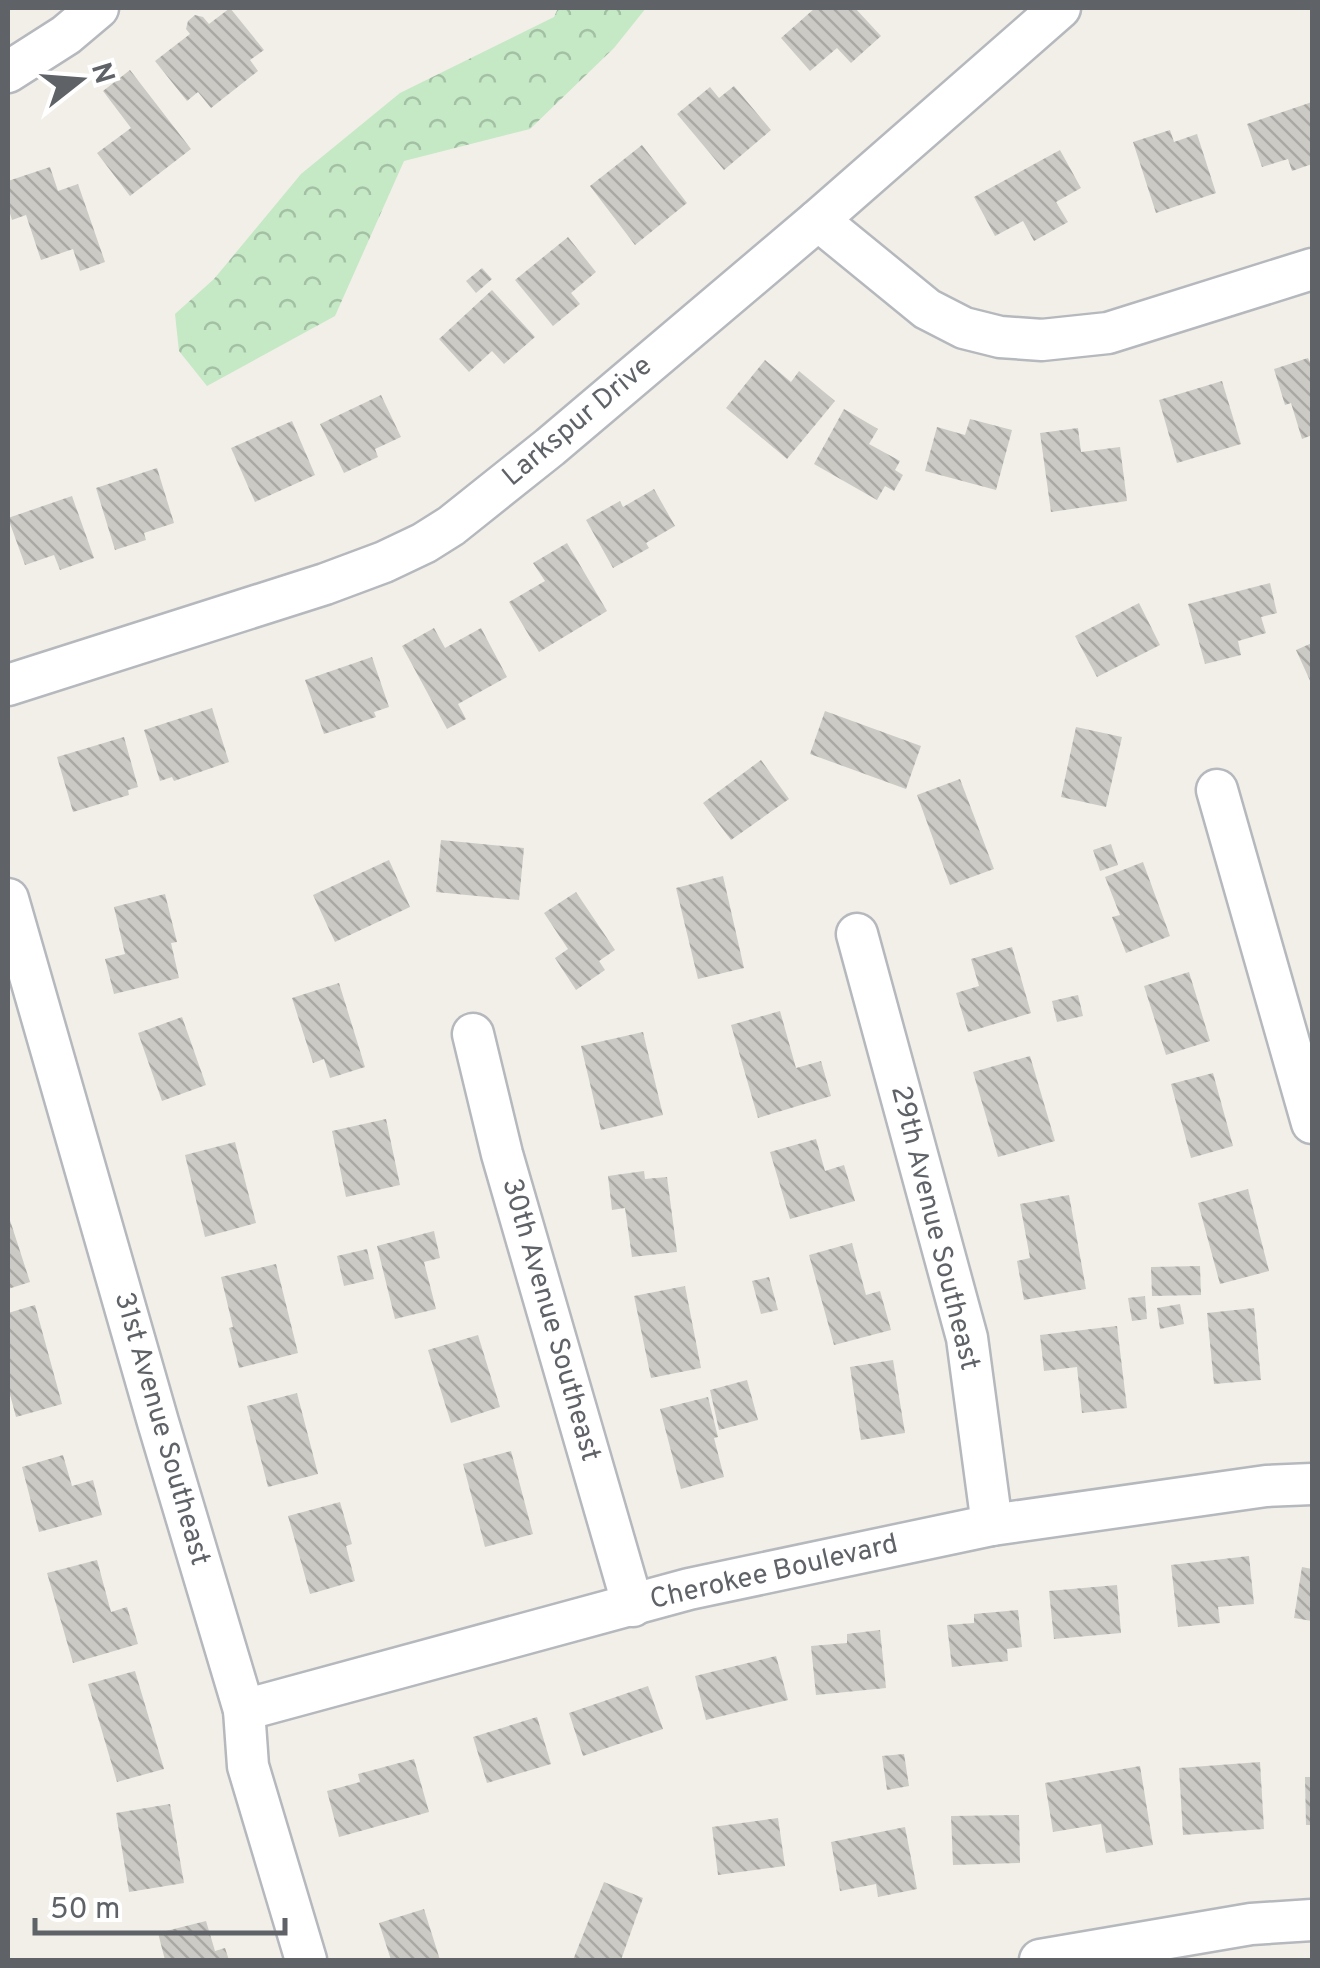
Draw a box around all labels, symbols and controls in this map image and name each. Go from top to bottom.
north arrow [30,30,130,130]
text: N [81,59,121,88]
street label: Larkspur Drive [496,349,660,495]
street label: 29th Avenue Southeast [881,1082,987,1374]
street label: 30th Avenue Southeast [492,1174,608,1466]
street label: 31st Avenue Southeast [105,1288,217,1570]
street label: Cherokee Boulevard [647,1527,901,1619]
scale bar [35,1873,285,1935]
text: 50 m [50,1892,120,1929]

